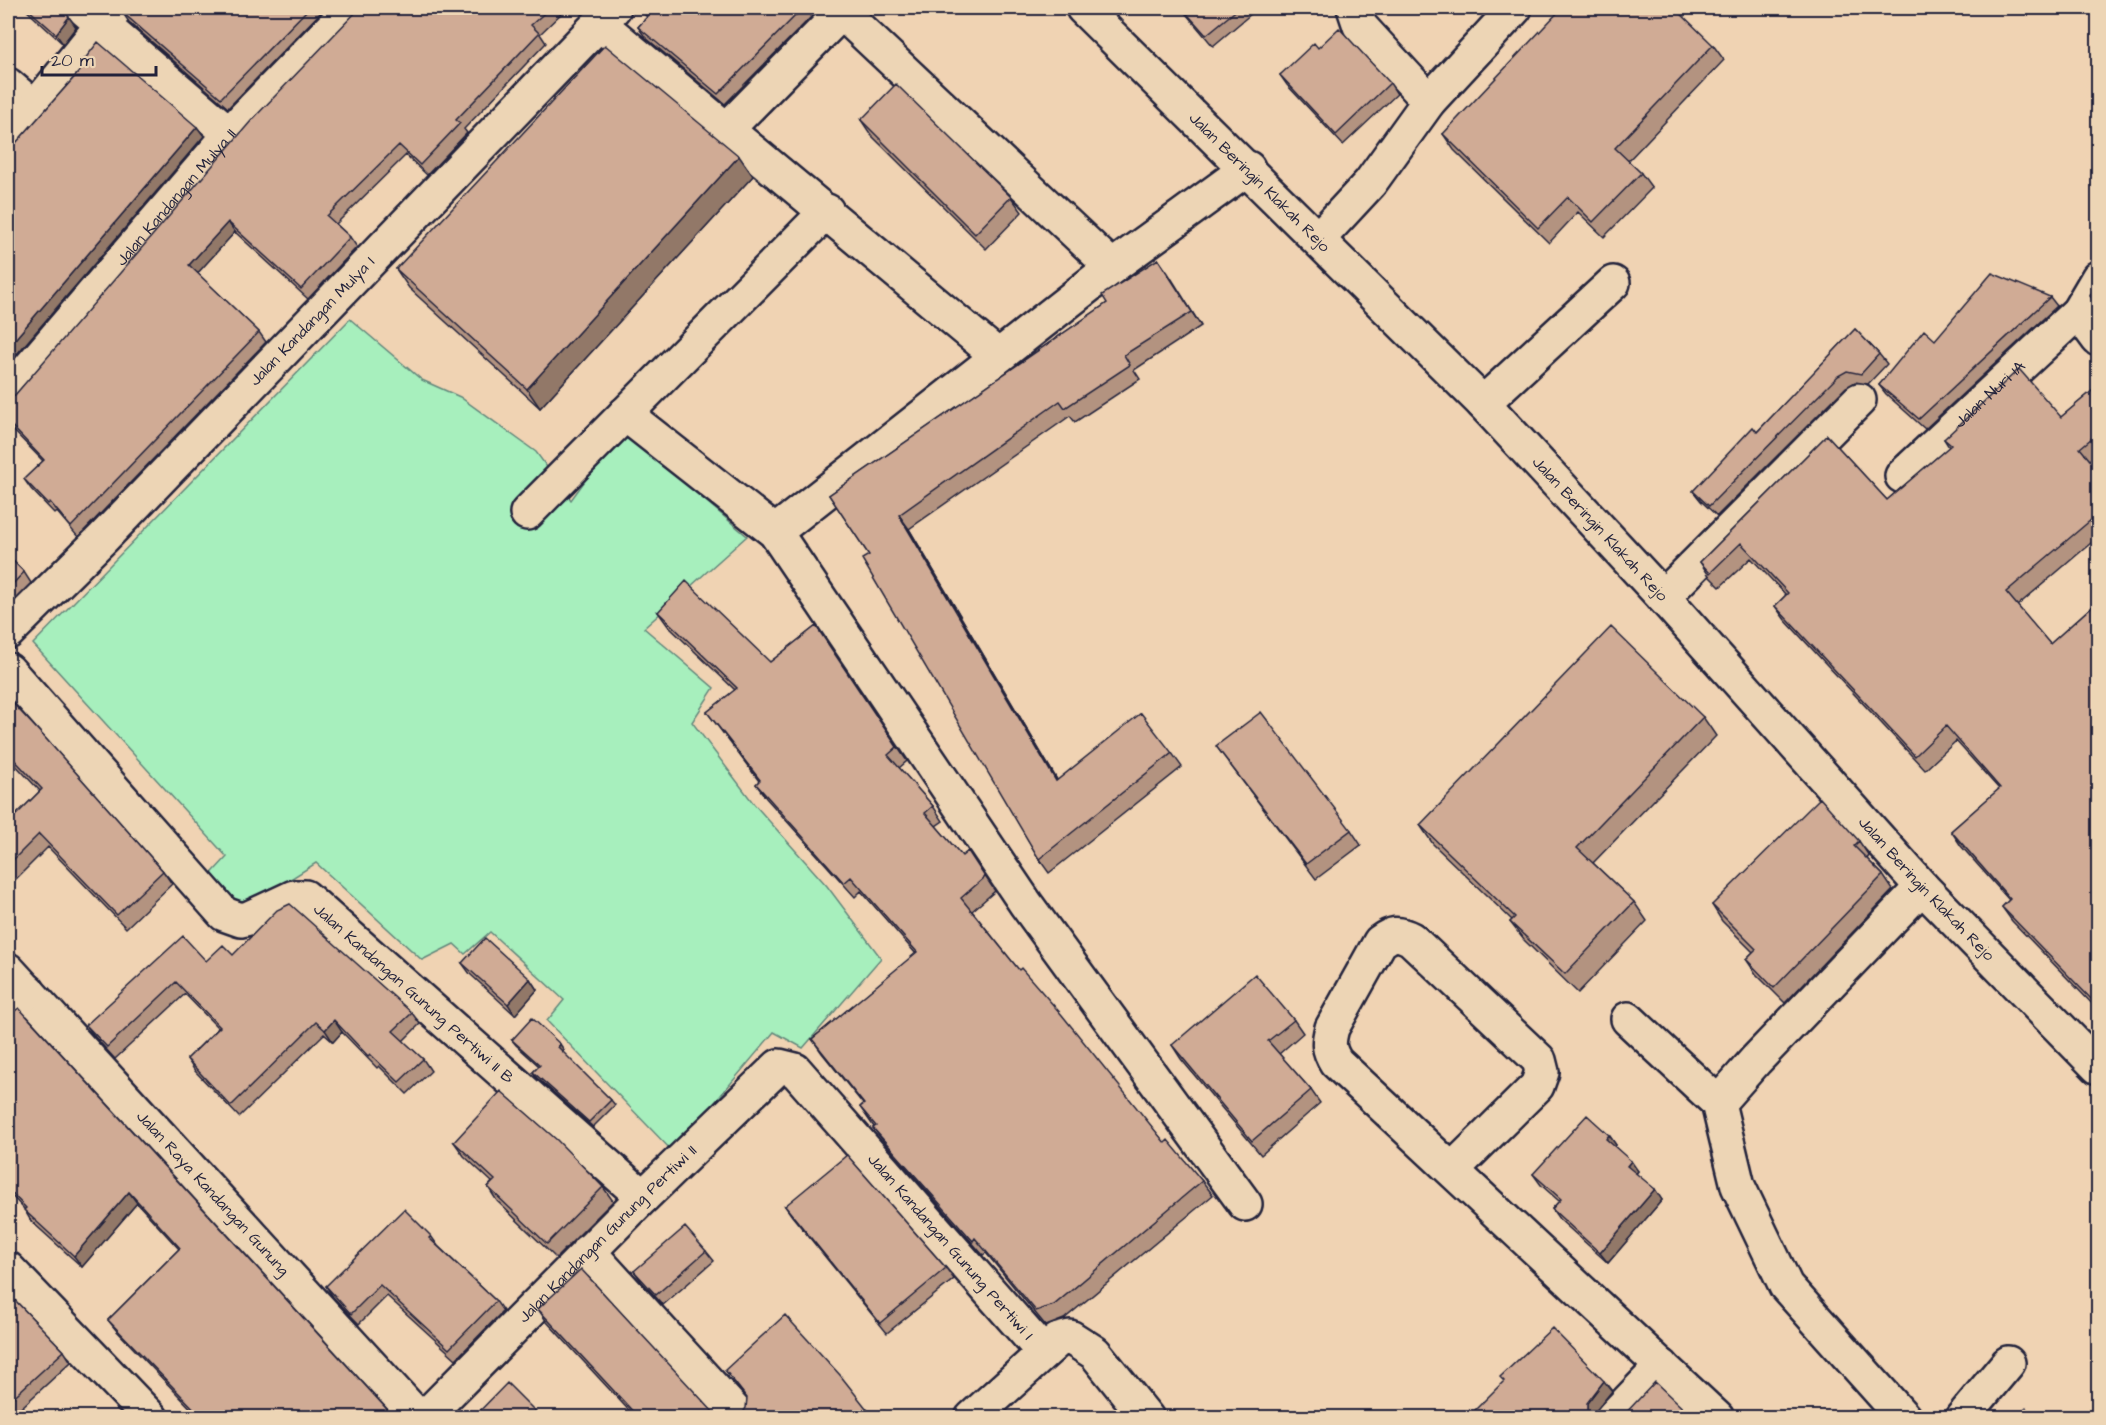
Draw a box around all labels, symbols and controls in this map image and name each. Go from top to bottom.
scale bar [42,39,156,77]
text: 20 m [51,48,94,73]
street label: Jalan Beringin Klakah Rejo [1184,107,1335,257]
street label: Jalan Kandangan Mulya II [111,124,241,271]
street label: Jalan Kandangan Mulya I [244,251,380,391]
street label: Jalan Nuri 1A [1949,356,2030,433]
street label: Jalan Beringin Klakah Rejo [1527,452,1673,606]
street label: Jalan Beringin Klakah Rejo [1853,812,2000,966]
street label: Jalan Kandangan Gunung Pertiwi II B [308,898,519,1089]
street label: Jalan Raya Kandangan Gunung [131,1106,294,1281]
street label: Jalan Kandangan Gunung Pertiwi II [513,1140,702,1328]
street label: Jalan Kandangan Gunung Pertiwi I [863,1149,1039,1345]

